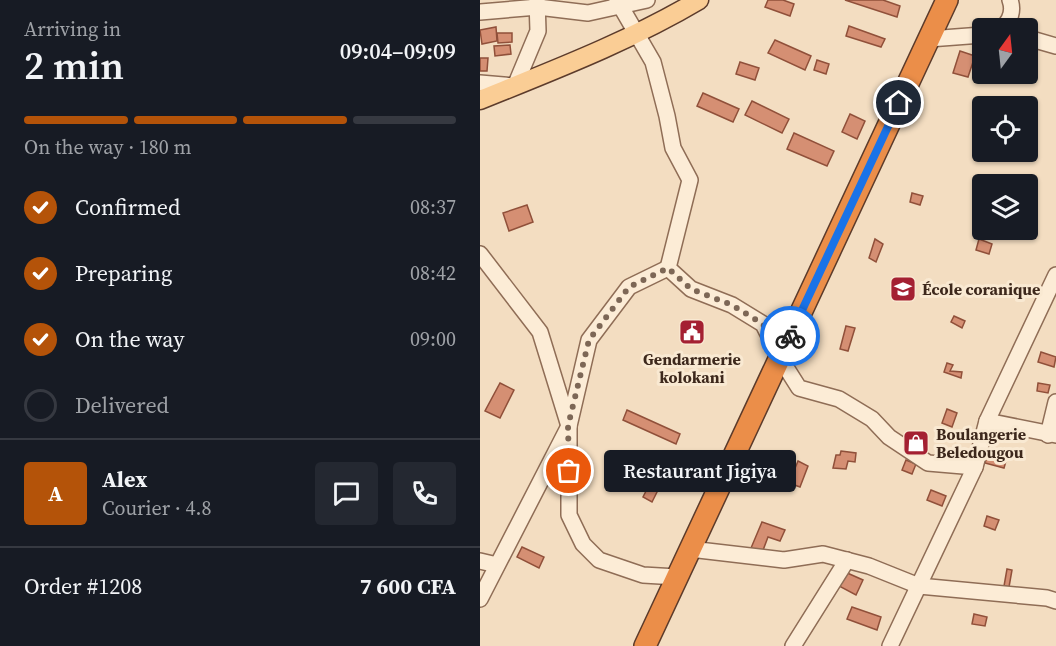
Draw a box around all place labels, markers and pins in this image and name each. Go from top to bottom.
pin [873,77,924,128]
school or university icon: École coranique [888,274,918,304]
place label: École coranique [922,278,1040,300]
public building icon: Gendarmerie kolokani [677,317,707,347]
place label: Gendarmerie kolokani [643,348,741,388]
place label: Boulangerie Beledougou [936,423,1026,463]
shop icon: Boulangerie Beledougou [901,428,931,458]
pin [543,445,594,496]
callout: Restaurant Jigiya [605,450,797,492]

